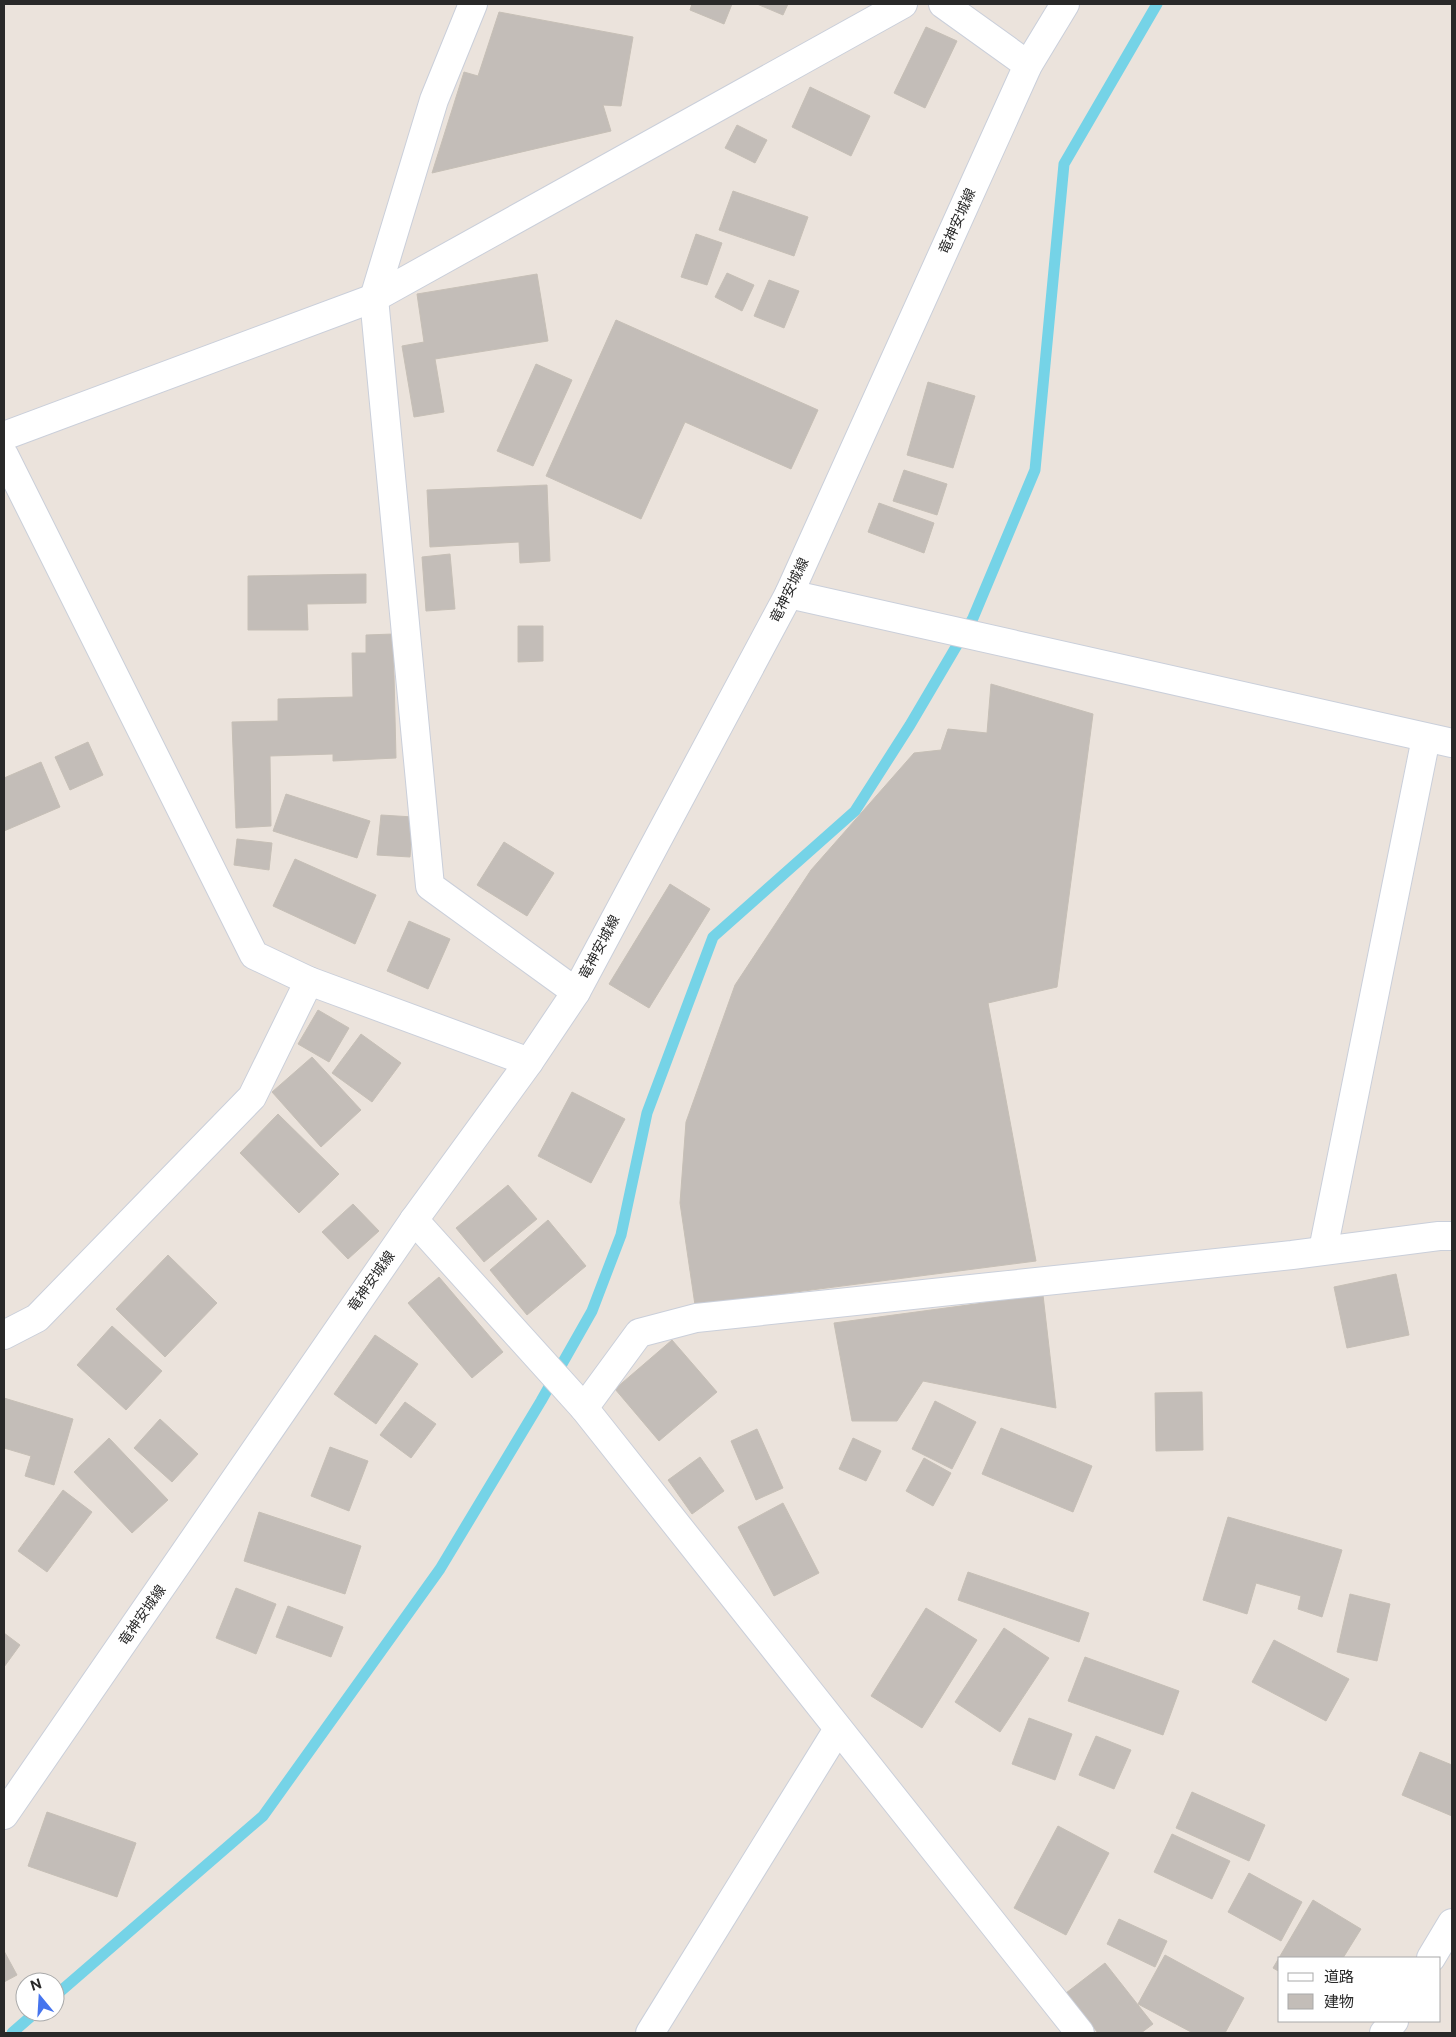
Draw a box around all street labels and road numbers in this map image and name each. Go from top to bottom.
street label: 竜神安城線 [935,186,979,256]
street label: 竜神安城線 [766,555,812,625]
street label: 竜神安城線 [576,912,622,982]
street label: 竜神安城線 [344,1248,398,1314]
street label: 竜神安城線 [115,1582,169,1648]

